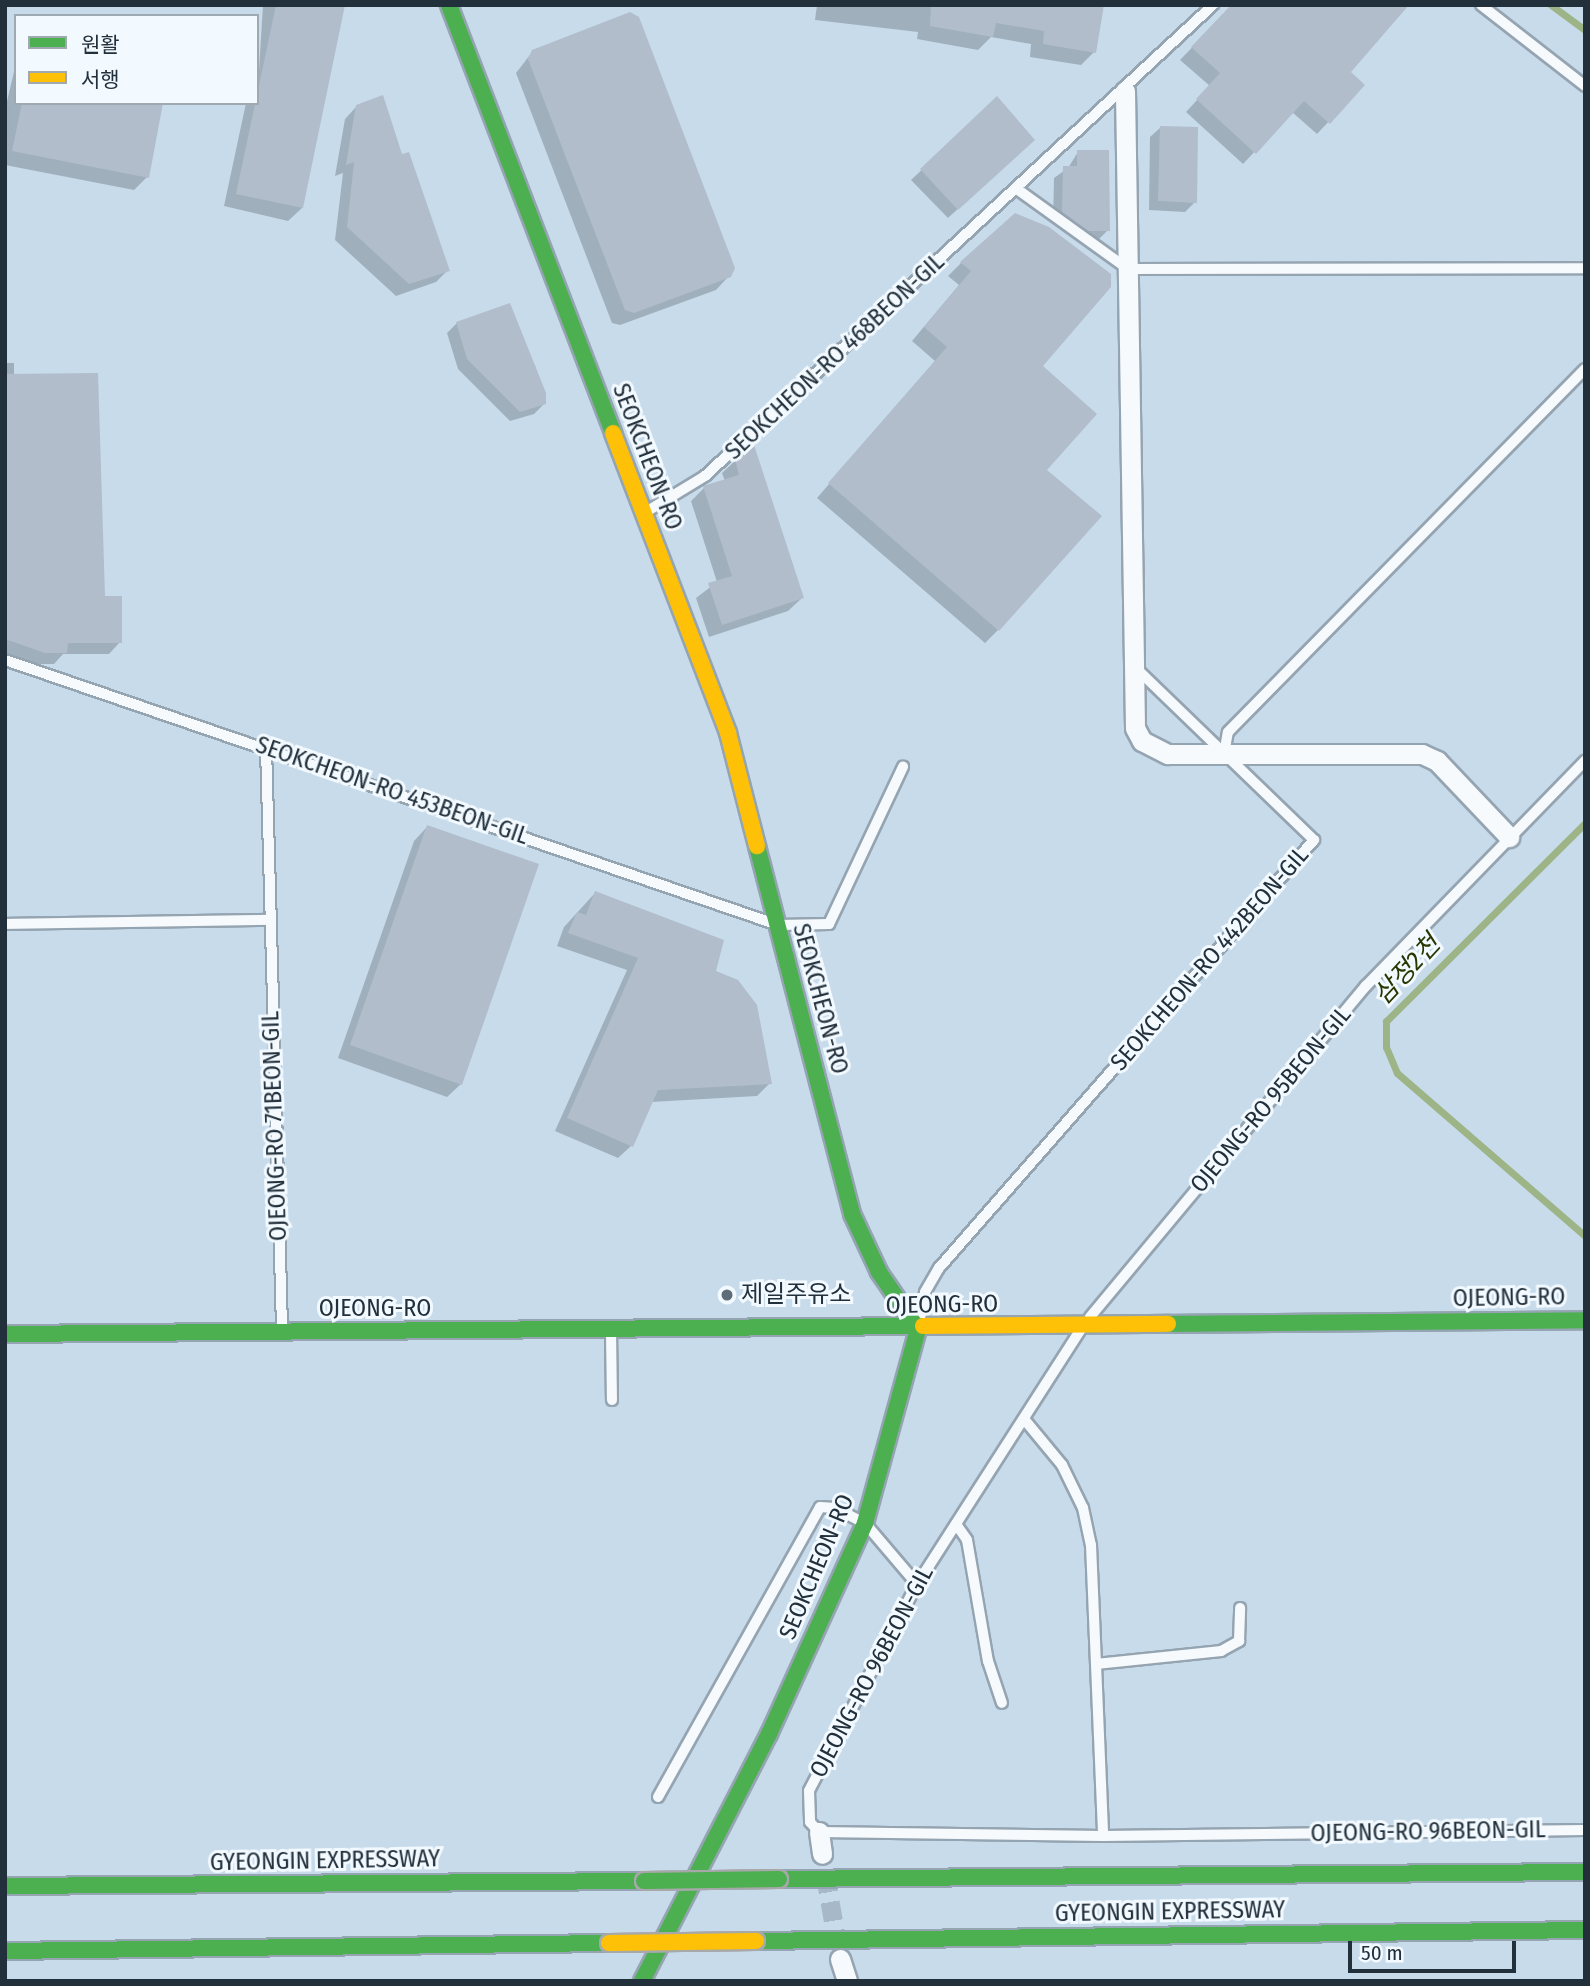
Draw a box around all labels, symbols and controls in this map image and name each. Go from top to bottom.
legend [14,14,259,105]
text: 원활 [81,32,120,58]
text: 서행 [81,67,120,93]
street label: SEOKCHEON-RO 468BEON-GIL [720,248,950,466]
street label: SEOKCHEON-RO [606,380,688,534]
street label: SEOKCHEON-RO 453BEON-GIL [252,731,532,851]
street label: SEOKCHEON-RO 442BEON-GIL [1105,841,1315,1077]
street label: SEOKCHEON-RO [786,921,854,1077]
water label: 삼정2천 [1367,929,1447,1011]
street label: OJEONG-RO 95BEON-GIL [1185,1001,1357,1199]
street label: OJEONG-RO 71BEON-GIL [257,1010,293,1242]
place label: 제일주유소 [741,1281,851,1309]
street label: OJEONG-RO [1452,1283,1566,1313]
marker: 제일주유소 [719,1287,735,1303]
street label: OJEONG-RO [885,1290,999,1320]
street label: OJEONG-RO [319,1295,431,1323]
street label: SEOKCHEON-RO [774,1490,860,1644]
street label: OJEONG-RO 96BEON-GIL [804,1561,940,1783]
street label: OJEONG-RO 96BEON-GIL [1310,1816,1546,1848]
street label: GYEONGIN EXPRESSWAY [210,1845,440,1877]
street label: GYEONGIN EXPRESSWAY [1055,1896,1285,1928]
scale bar [1352,1926,1520,1970]
text: 50 m [1361,1940,1403,1966]

